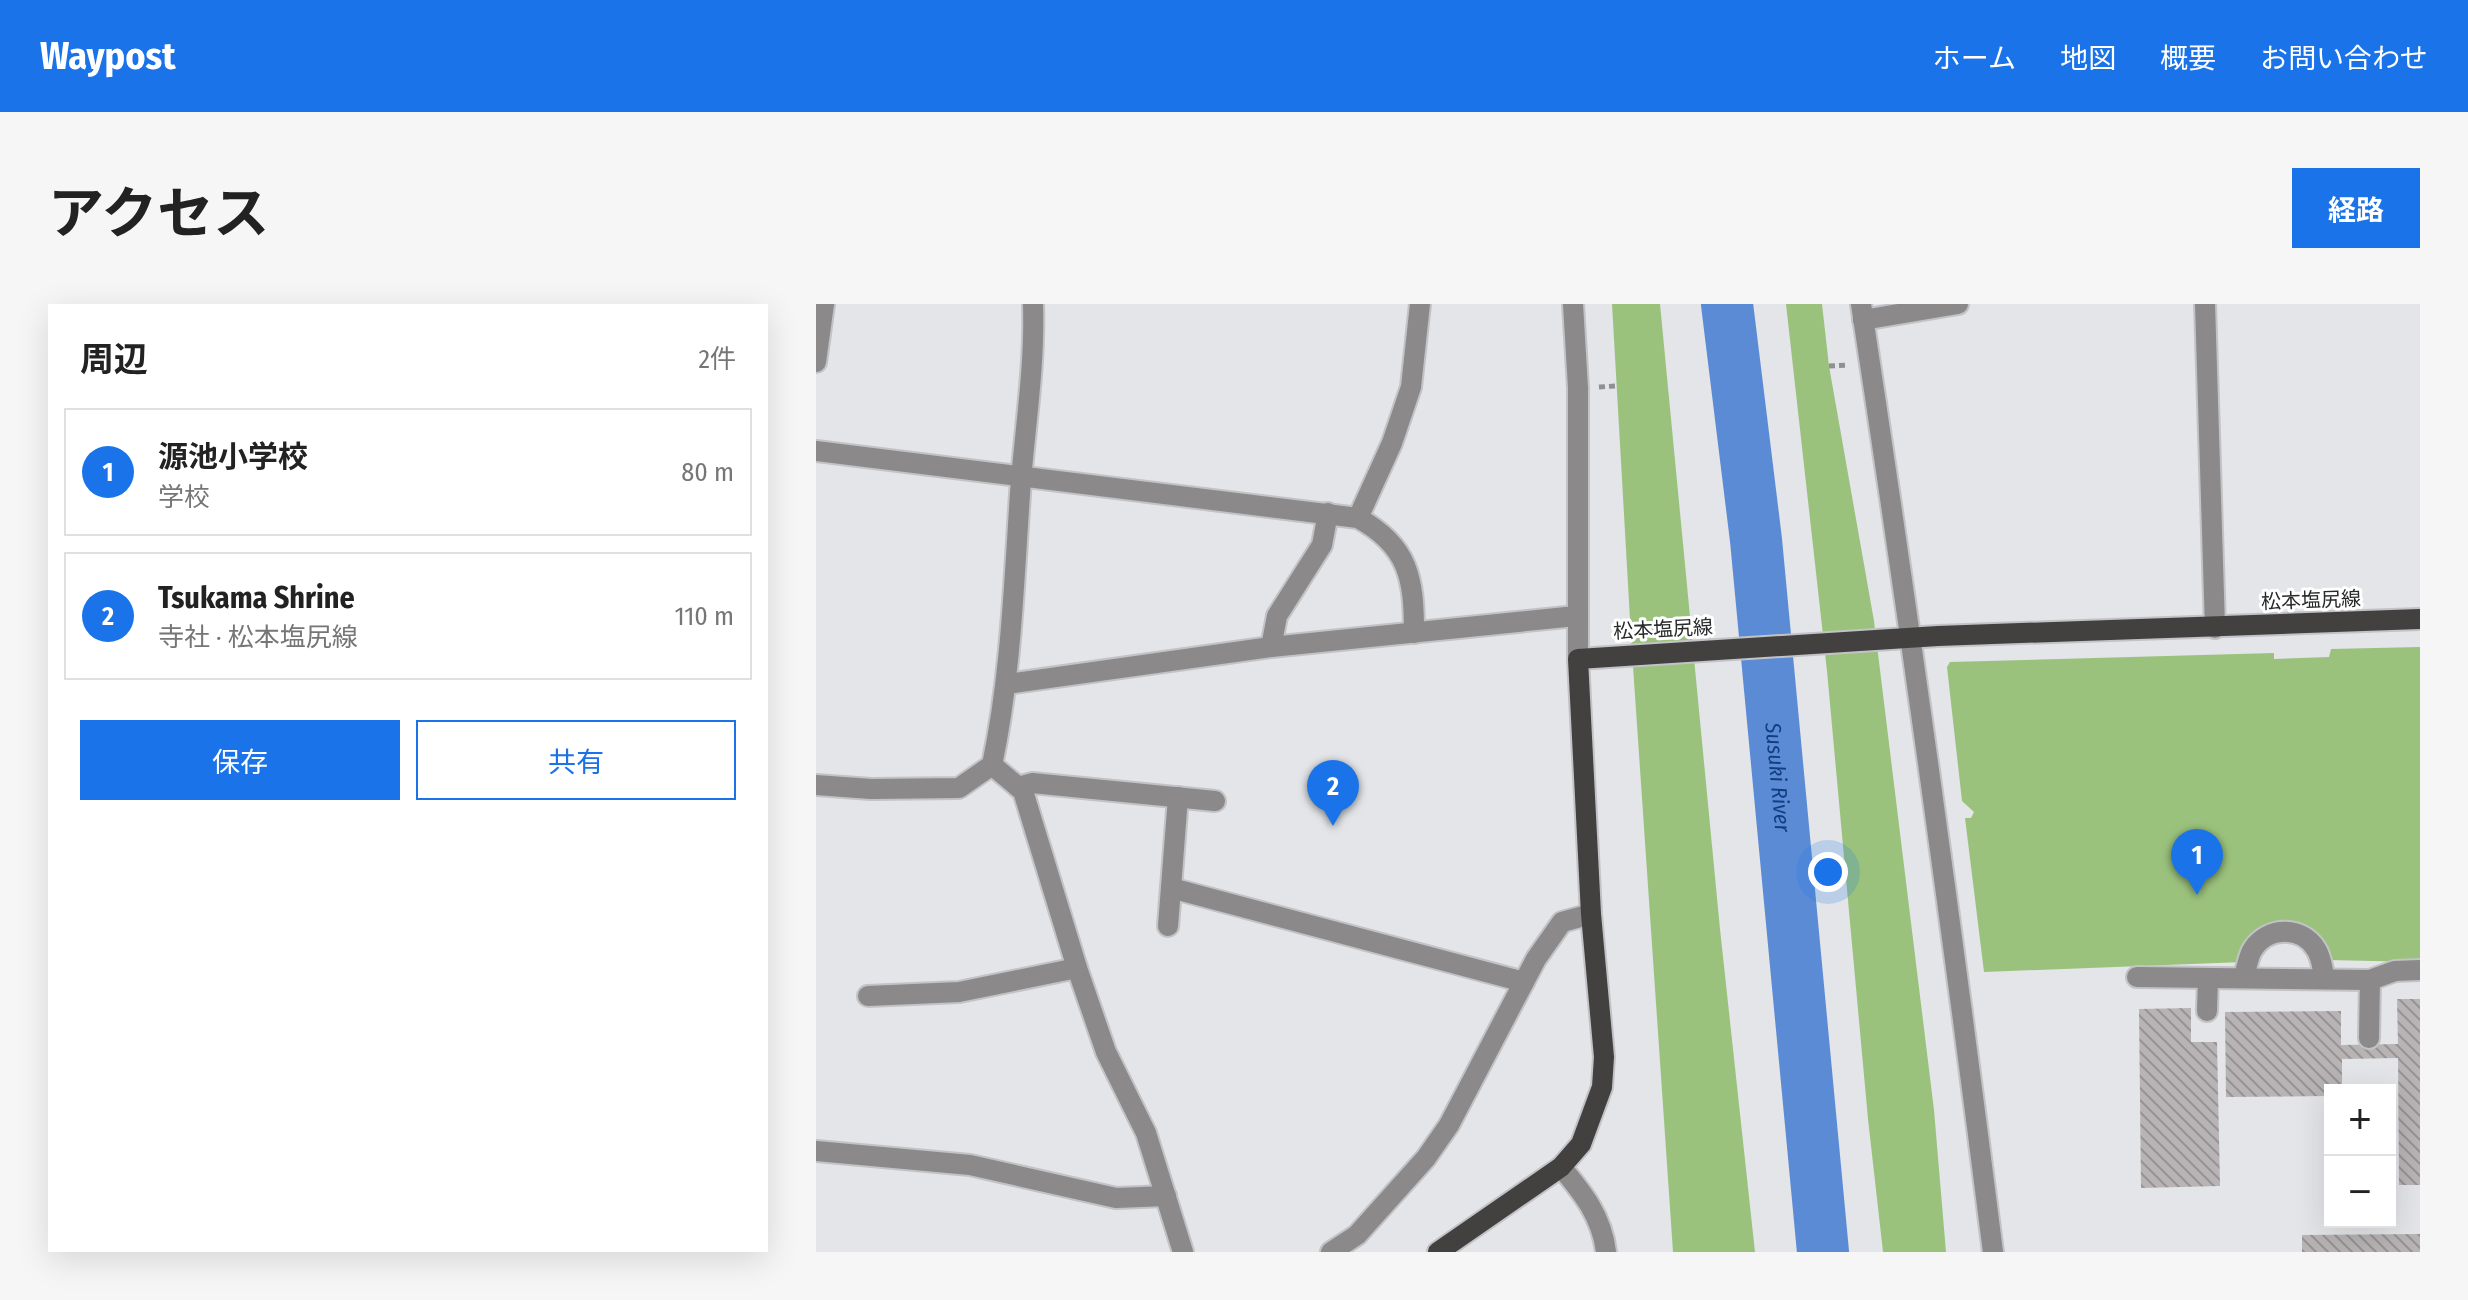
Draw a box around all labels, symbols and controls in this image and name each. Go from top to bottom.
text: Waypost [40,33,176,79]
text: ホーム [1933,42,2016,75]
text: 地図 [2060,42,2116,75]
text: 概要 [2160,42,2216,75]
text: お問い合わせ [2260,42,2428,75]
button: 経路 [2292,168,2420,248]
text: アクセス [48,181,269,248]
text: 周辺 [80,339,148,380]
text: 2件 [699,344,736,375]
text: 源池小学校 [158,439,308,475]
text: 1 [103,457,114,488]
text: 80 m [681,457,734,488]
text: 学校 [158,482,210,513]
text: Tsukama Shrine [158,580,355,616]
street label: 松本塩尻線 [2261,586,2361,614]
text: 2 [102,601,114,632]
text: 110 m [674,601,734,632]
street label: 松本塩尻線 [1612,614,1714,644]
text: 寺社 · 松本塩尻線 [158,622,358,653]
button: 保存 [80,720,400,800]
button: 共有 [416,720,736,800]
water label: Susuki River [1760,720,1797,834]
pin: 2 [1307,760,1359,826]
pin: 1 [2171,829,2223,895]
your location [1808,852,1848,892]
map controls [2324,1084,2396,1228]
button: + [2324,1084,2396,1156]
button: − [2324,1156,2396,1228]

